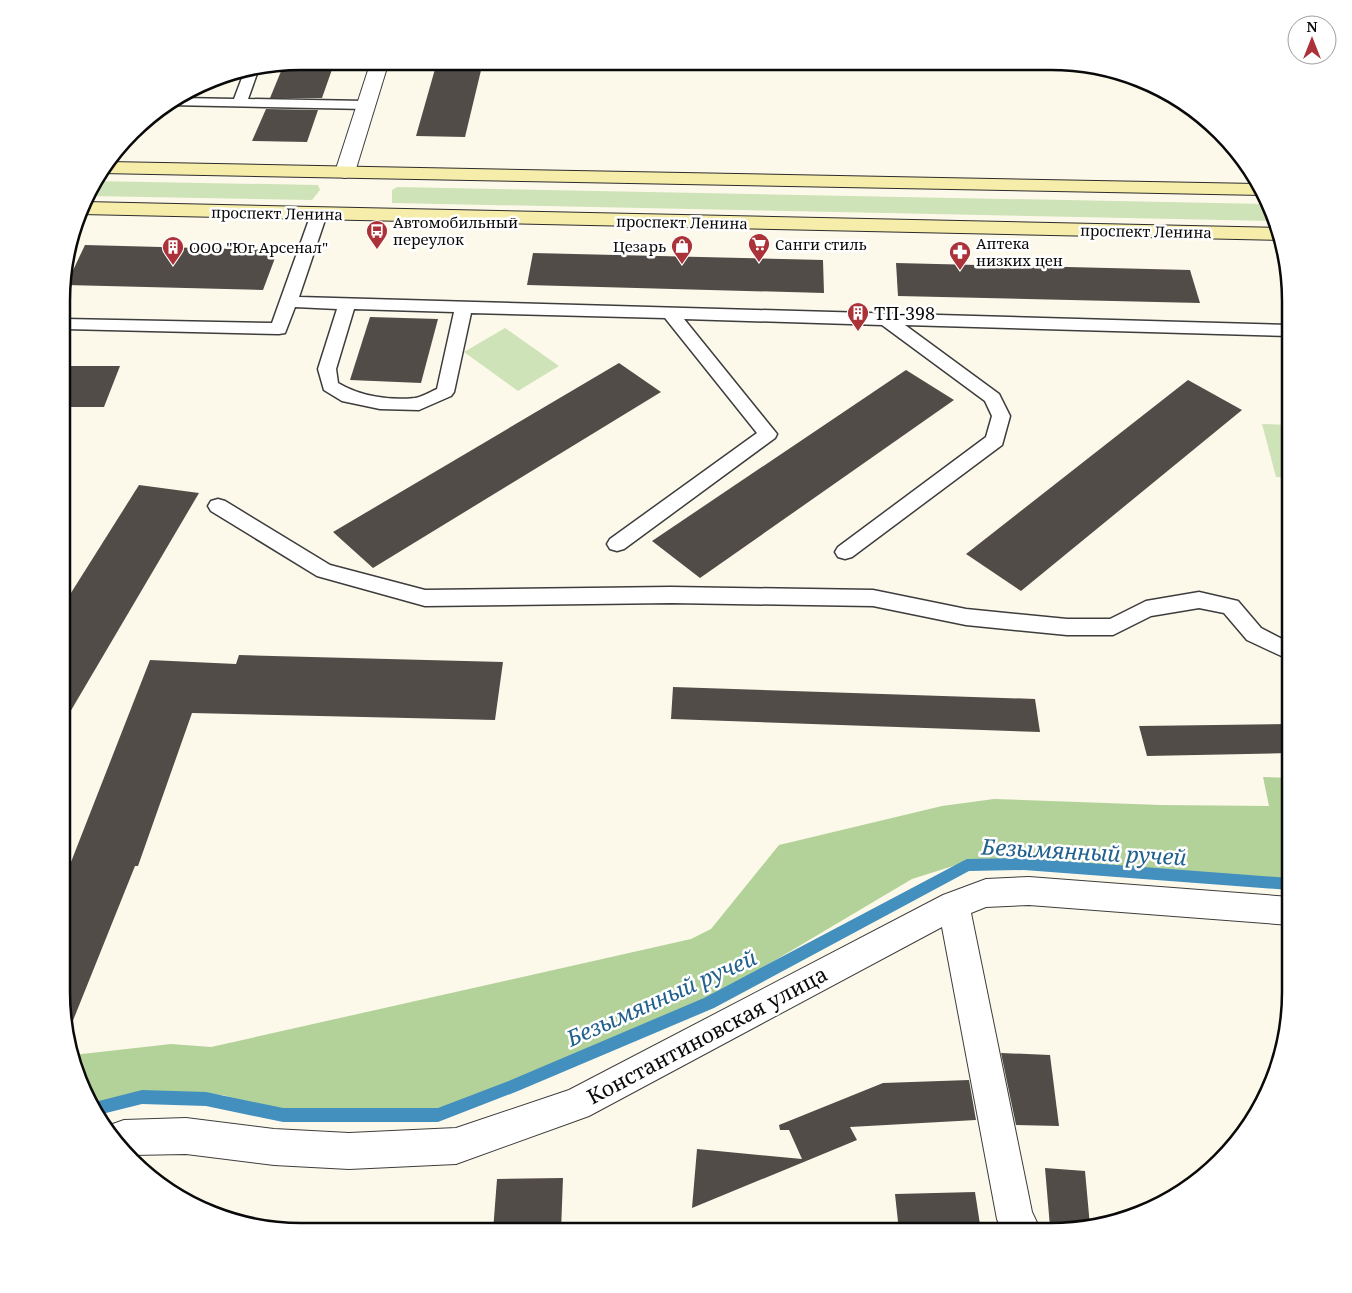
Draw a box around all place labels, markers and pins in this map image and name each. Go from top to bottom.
place label: Автомобильный переулок [393,212,518,249]
bus stop icon: Автомобильный переулок [365,219,389,250]
supermarket icon: Санги стиль [747,232,771,263]
place label: Аптека низких цен [976,233,1063,270]
shop icon: Цезарь [670,234,694,265]
place label: Санги стиль [775,234,867,254]
building icon: ООО "Юг Арсенал" [161,235,185,266]
place label: Цезарь [613,236,666,256]
place label: ООО "Юг Арсенал" [189,237,328,257]
pharmacy icon: Аптека низких цен [948,240,972,271]
building icon: ТП-398 [846,301,870,332]
place label: ТП-398 [874,301,935,325]

